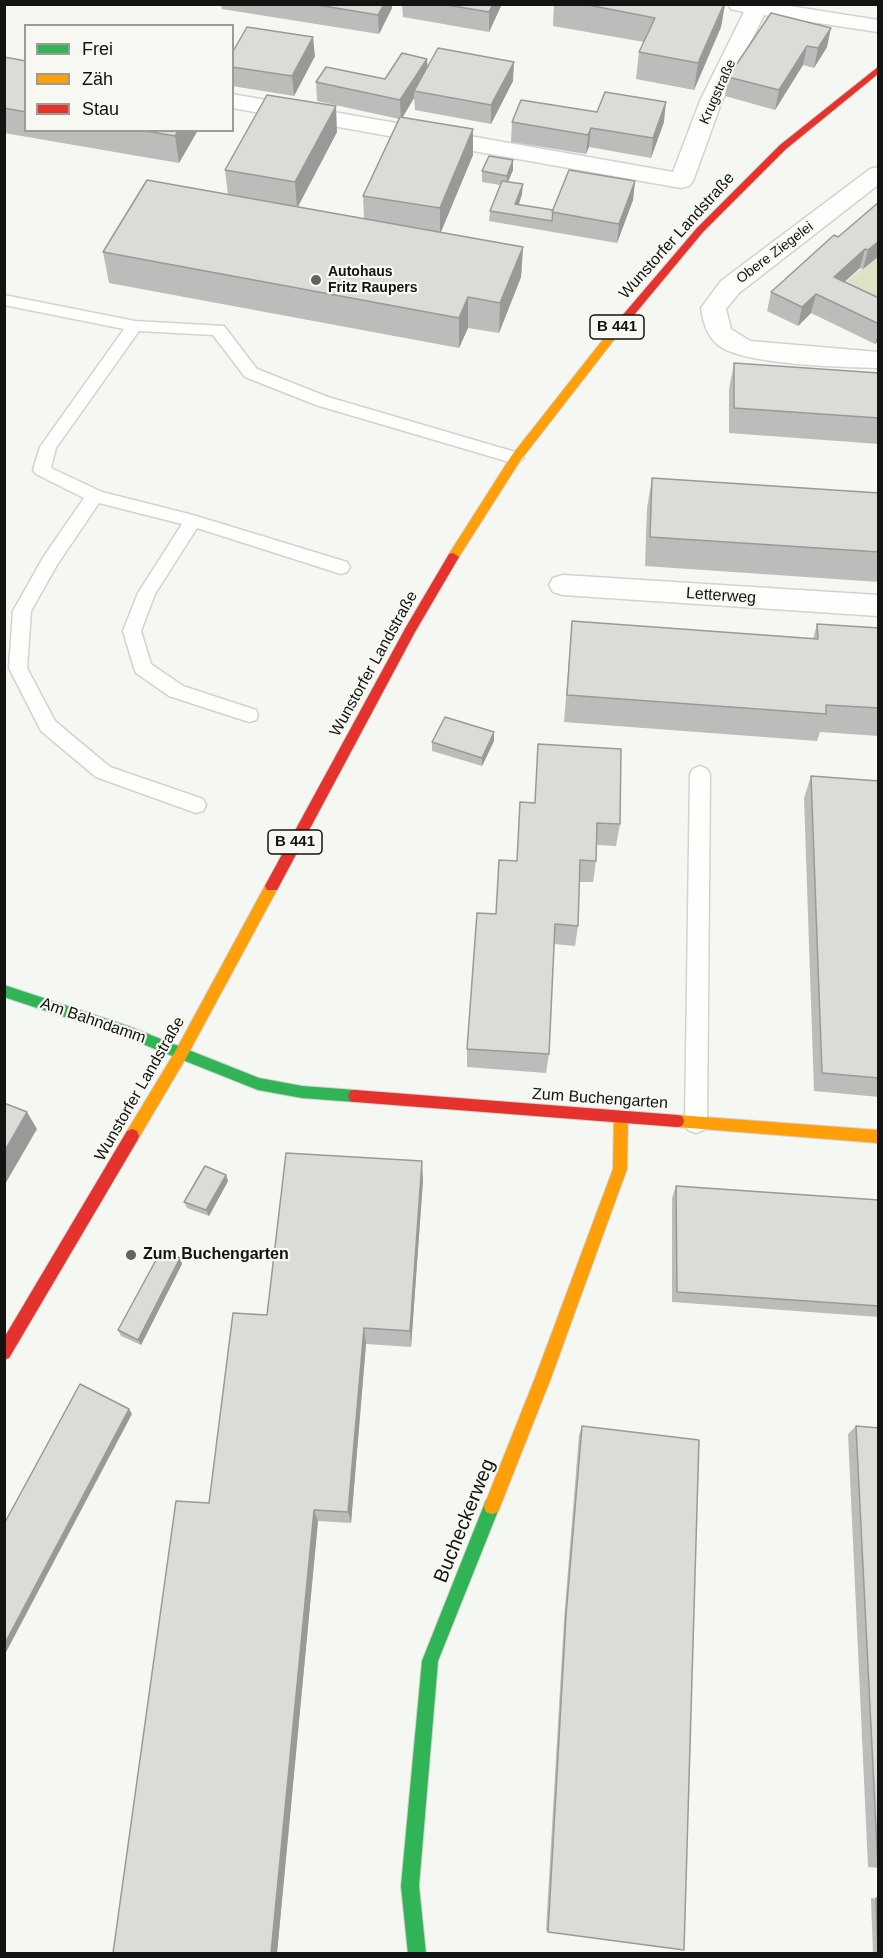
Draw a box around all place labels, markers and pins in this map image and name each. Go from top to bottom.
place label: Autohaus Fritz Raupers [328,264,417,296]
marker: Autohaus Fritz Raupers [309,273,323,287]
place label: Zum Buchengarten [143,1245,289,1265]
marker: Zum Buchengarten [124,1248,138,1262]

